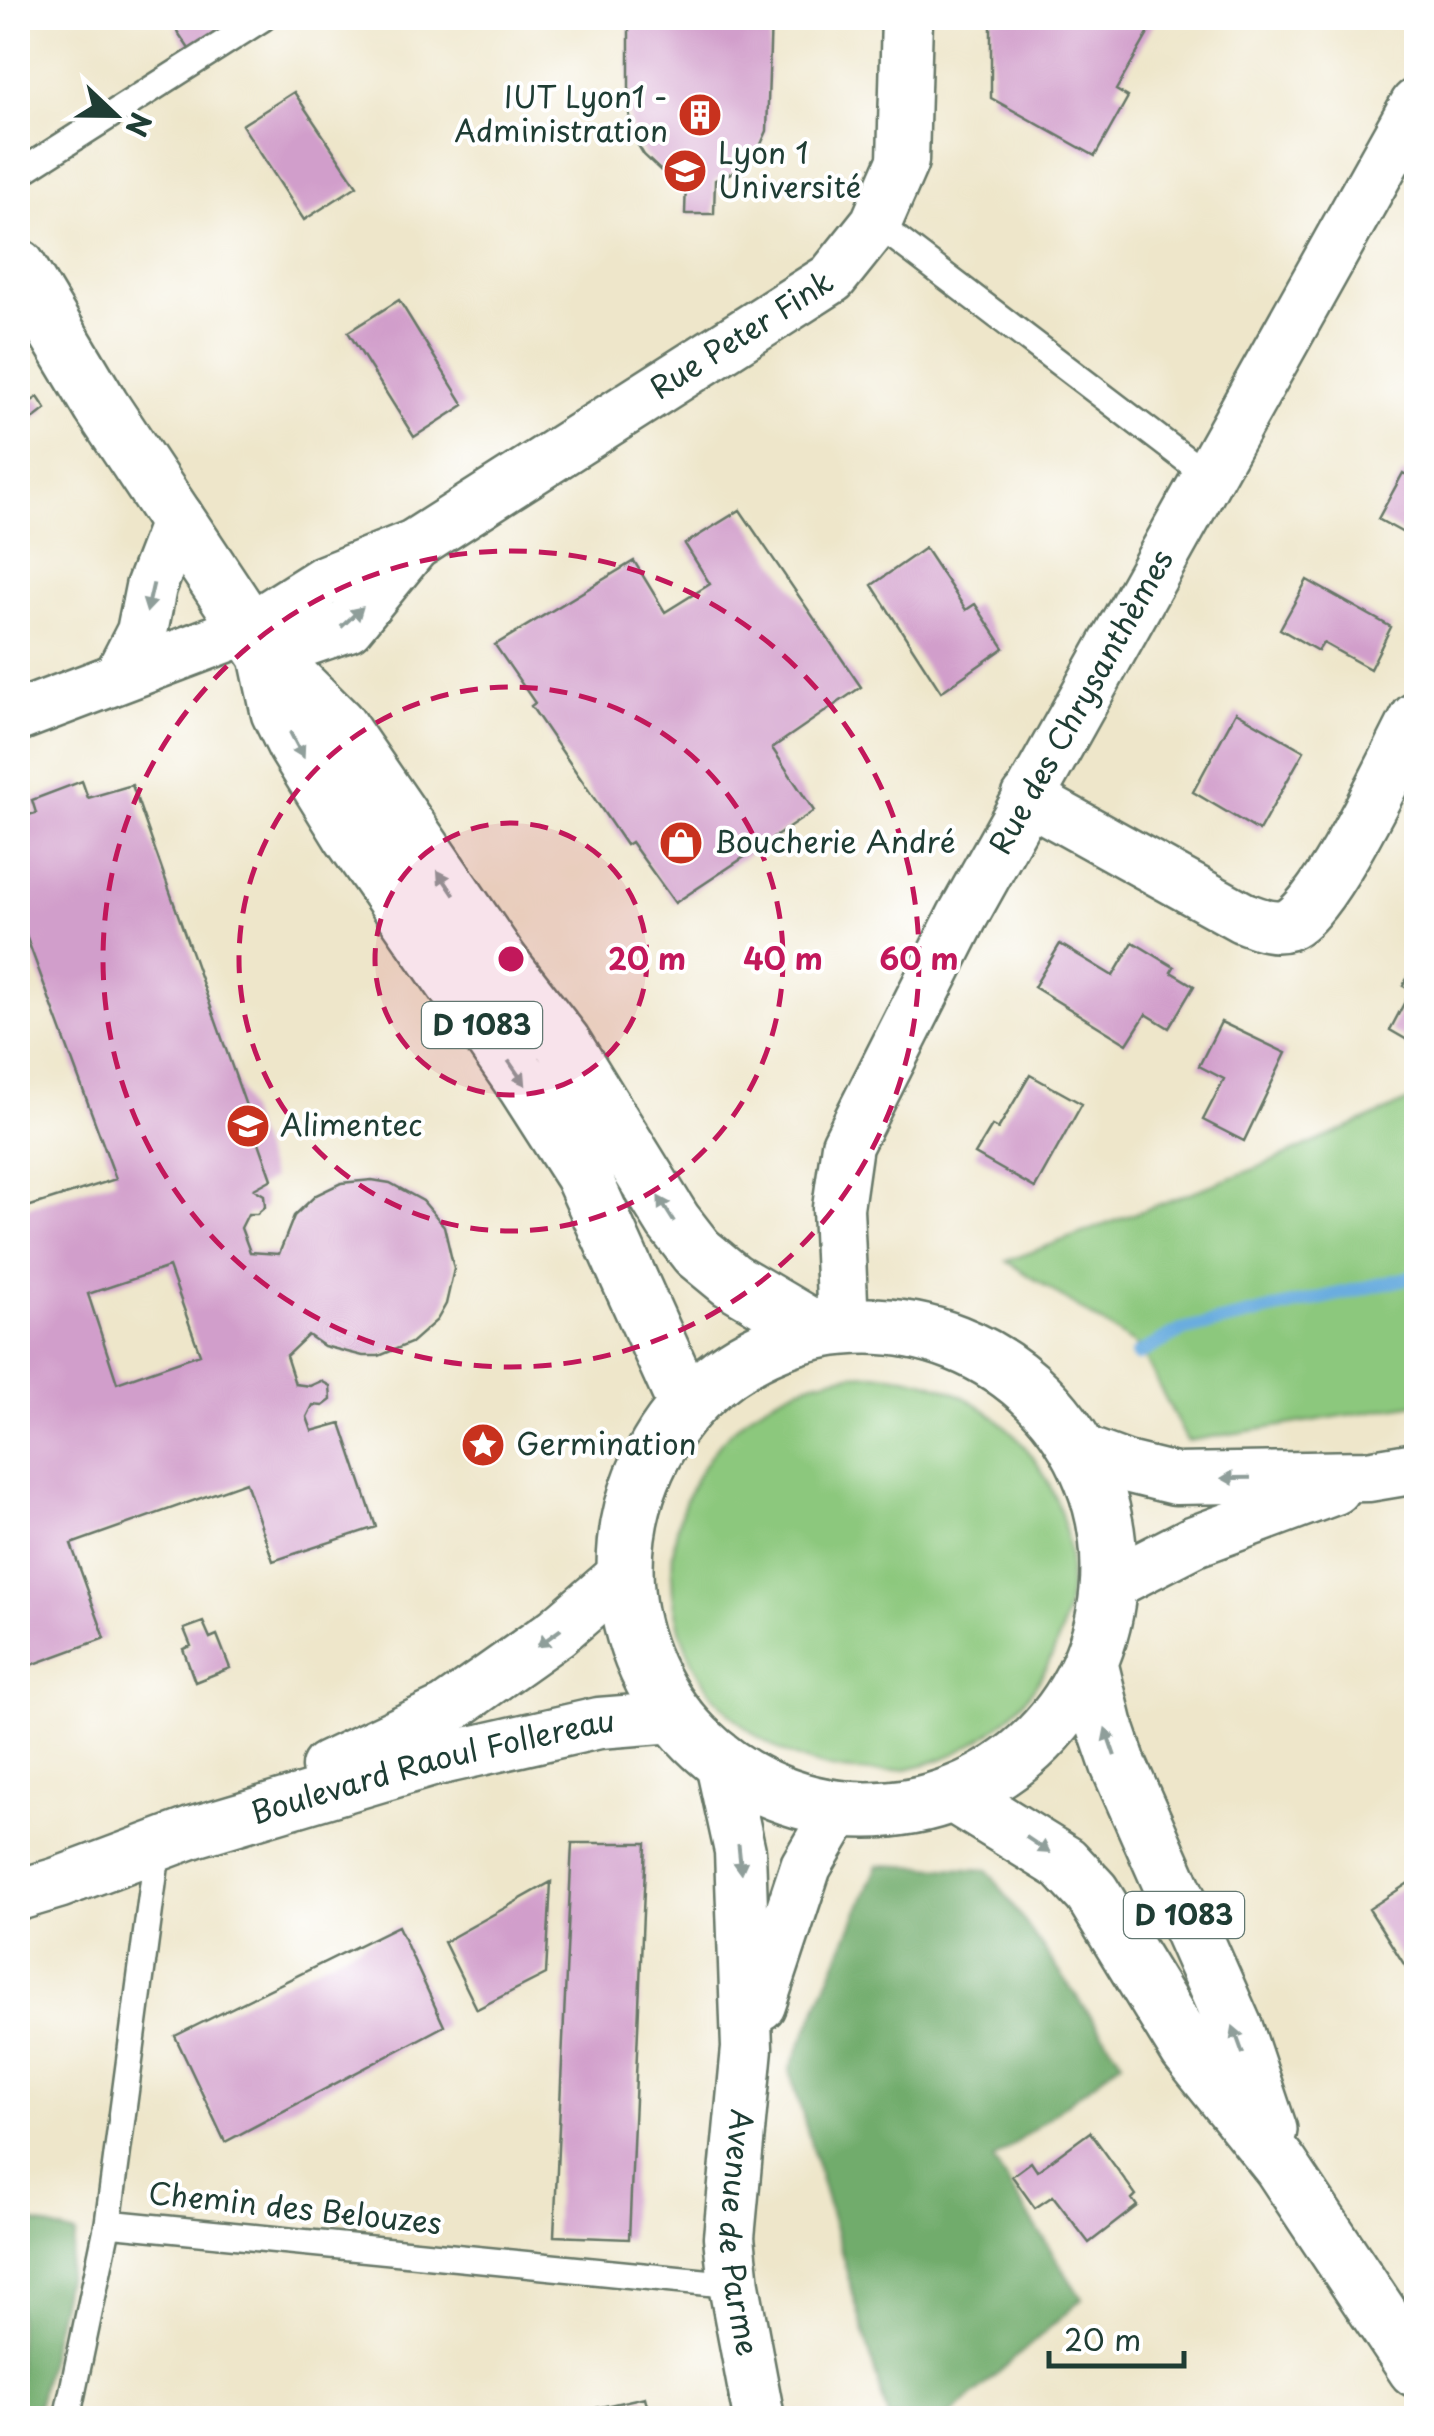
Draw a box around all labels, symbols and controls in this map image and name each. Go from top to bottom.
north arrow [65,65,165,165]
place label: IUT Lyon1 - Administration [454,73,668,152]
building icon: IUT Lyon1 - Administration [677,92,723,138]
text: N [115,107,164,143]
place label: Lyon 1 Université [718,129,861,208]
school or university icon: Lyon 1 Université [662,148,708,194]
street label: Rue Peter Fink [640,258,841,409]
street label: Rue des Chrysanthèmes [977,541,1183,862]
one-way arrow [142,583,157,614]
one-way arrow [340,605,364,628]
one-way arrow [288,731,305,760]
place label: Boucherie André [714,818,956,863]
shop icon: Boucherie André [658,820,704,866]
one-way arrow [437,869,456,896]
text: 20 m [608,935,686,980]
text: 40 m [743,935,823,980]
text: 60 m [879,935,959,980]
centre of rings [493,941,529,977]
road number: D 1083 [422,1002,542,1048]
one-way arrow [507,1060,526,1086]
place label: Alimentec [280,1101,422,1146]
school or university icon: Alimentec [225,1103,271,1149]
one-way arrow [657,1195,675,1223]
place label: Germination [516,1420,697,1465]
place icon: Germination [460,1422,506,1468]
one-way arrow [1219,1470,1251,1486]
one-way arrow [535,1628,562,1647]
street label: Boulevard Raoul Follereau [245,1697,616,1834]
one-way arrow [1102,1726,1117,1756]
one-way arrow [1024,1835,1051,1853]
one-way arrow [732,1844,748,1876]
road number: D 1083 [1124,1892,1244,1938]
one-way arrow [1230,2025,1245,2055]
street label: Avenue de Parme [709,2107,772,2359]
street label: Chemin des Belouzes [146,2169,444,2244]
scale bar [1049,2306,1184,2368]
text: 20 m [1064,2316,1141,2361]

